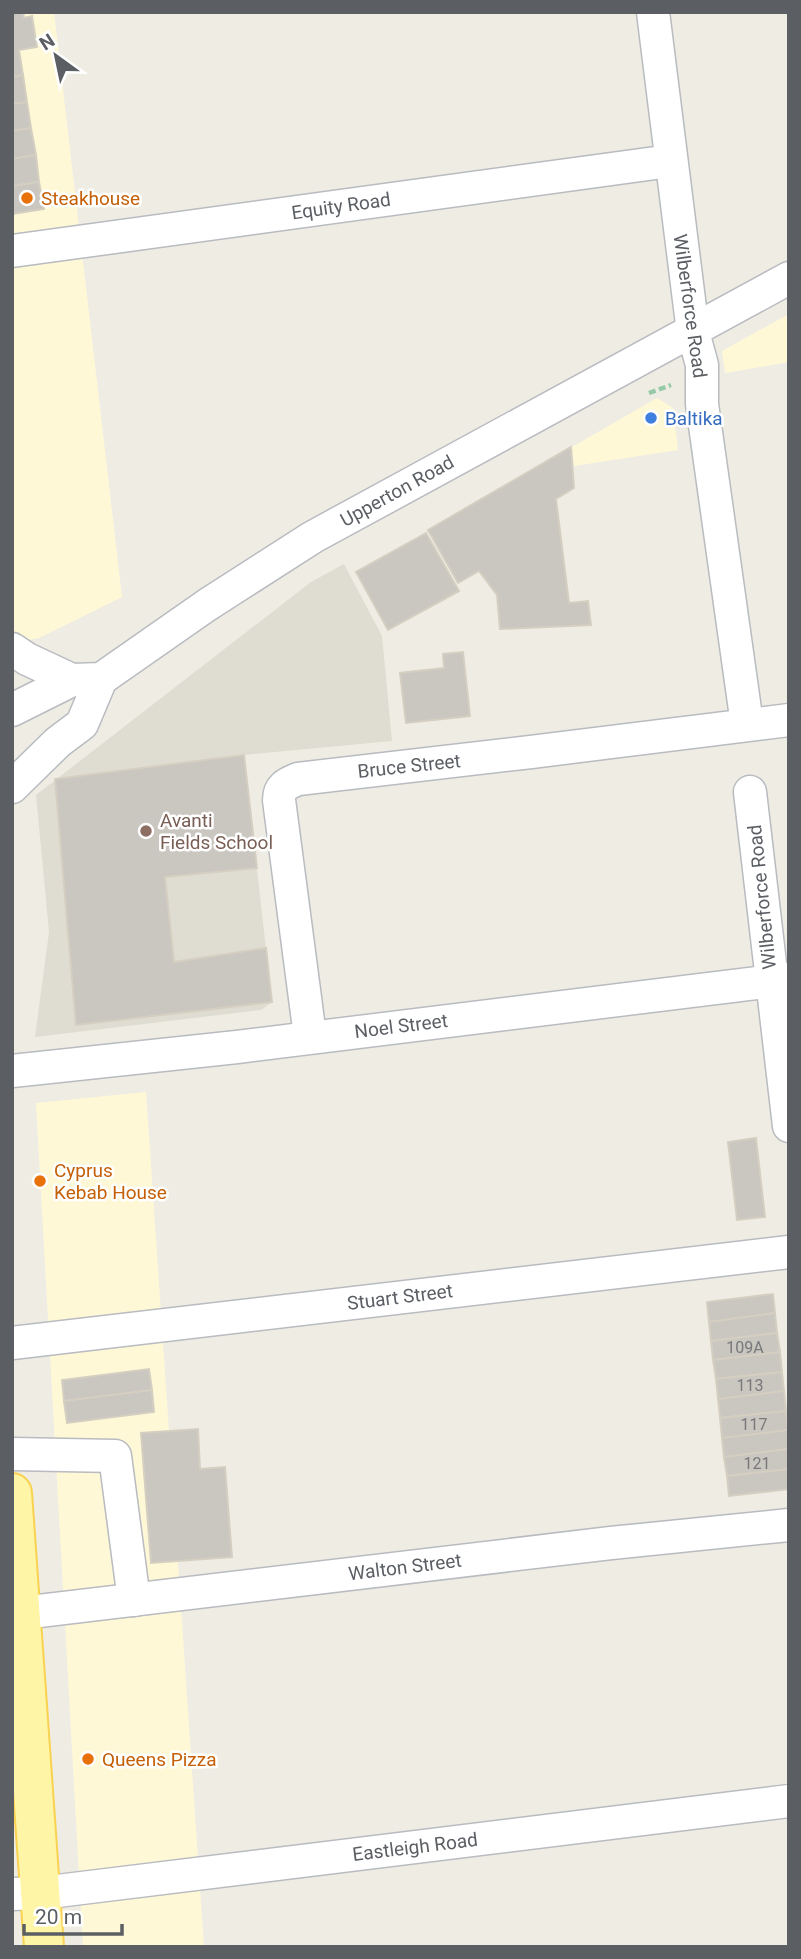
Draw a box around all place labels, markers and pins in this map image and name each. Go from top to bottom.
place label: Steakhouse [41,187,140,210]
marker: Steakhouse [19,190,35,206]
place label: Baltika [665,407,723,430]
marker: Baltika [643,410,659,426]
place label: Avanti Fields School [160,809,273,854]
marker: Avanti Fields School [138,823,154,839]
place label: Cyprus Kebab House [54,1159,167,1204]
marker: Cyprus Kebab House [32,1173,48,1189]
place label: Queens Pizza [102,1748,217,1771]
marker: Queens Pizza [80,1751,96,1767]

